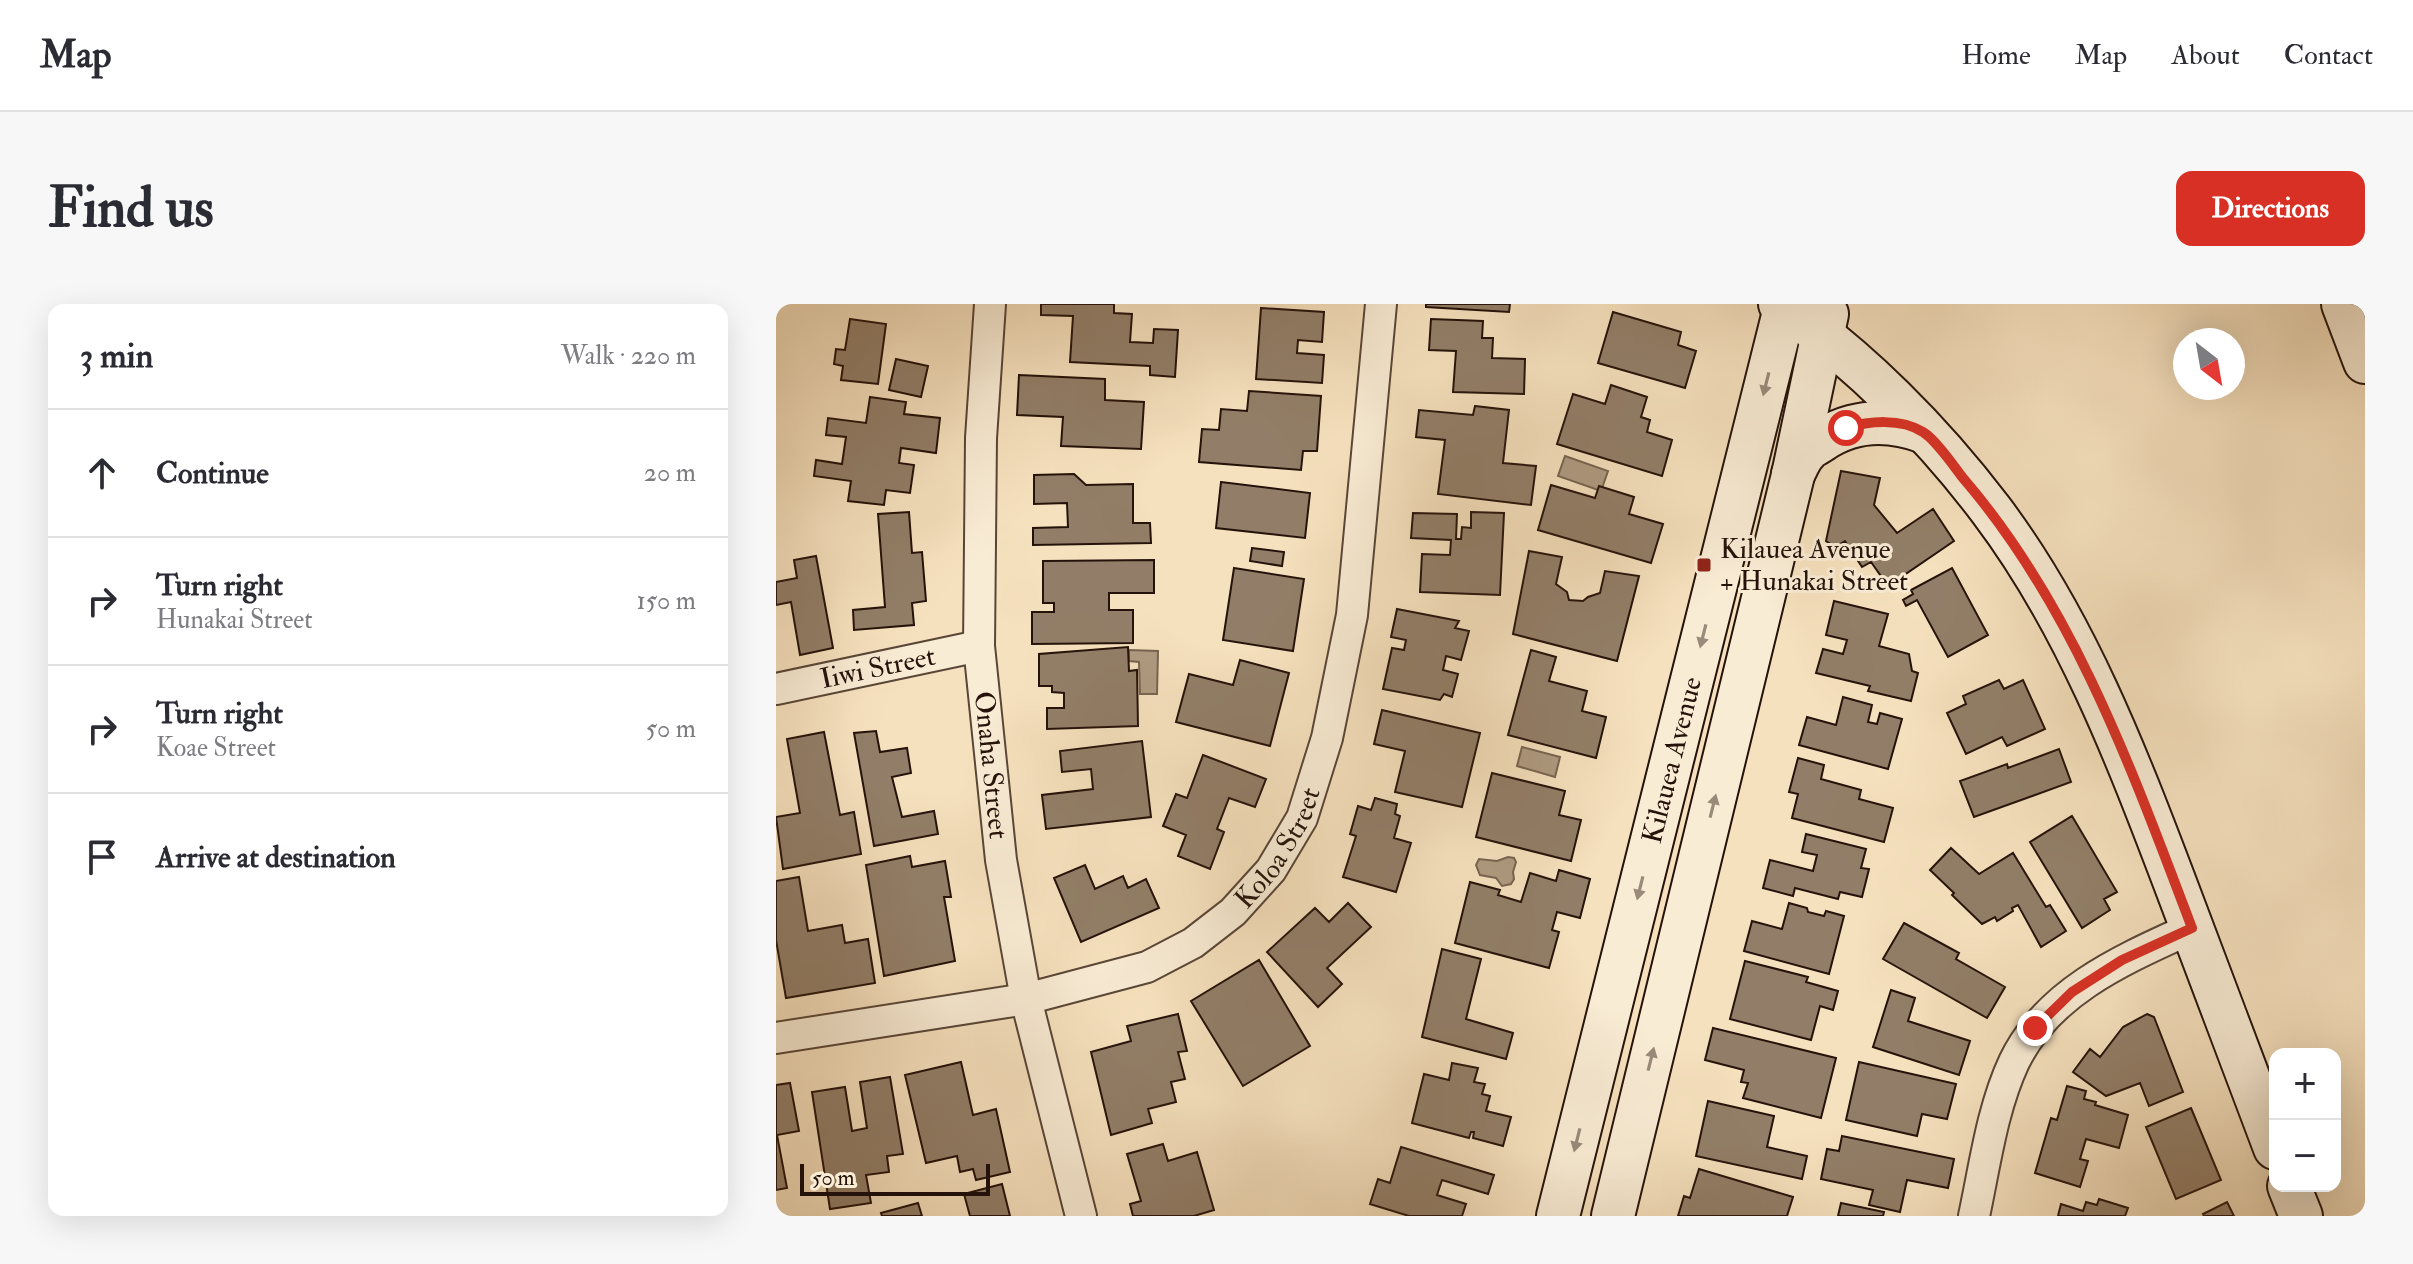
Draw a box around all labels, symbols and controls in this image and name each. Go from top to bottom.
text: Map [40,31,111,79]
text: Home [1961,38,2031,73]
text: Map [2075,38,2127,73]
text: About [2171,38,2240,73]
text: Contact [2284,38,2373,73]
button: Directions [2176,171,2365,246]
text: Find us [48,173,214,244]
north arrow [2173,328,2245,400]
text: 3 min [80,335,153,378]
text: Walk · 220 m [561,340,696,372]
one-way arrow [1760,371,1772,396]
route start [1828,410,1864,446]
icon: ahead [80,451,124,495]
text: Continue [156,455,269,492]
text: 20 m [644,457,696,489]
place label: Kilauea Avenue + Hunakai Street [1720,532,1908,599]
marker: Kilauea Avenue + Hunakai Street [1695,556,1713,574]
text: Turn right [156,567,283,604]
icon: right [80,579,124,623]
text: 150 m [637,585,696,617]
text: Hunakai Street [156,604,313,636]
one-way arrow [1697,623,1709,648]
street label: Iiwi Street [817,638,938,697]
street label: Kilauea Avenue [1634,673,1710,847]
street label: Onaha Street [966,689,1016,841]
text: Turn right [156,695,283,732]
icon: right [80,707,124,751]
text: 50 m [646,713,696,745]
text: Koae Street [156,732,276,764]
street label: Koloa Street [1227,783,1328,916]
one-way arrow [1707,793,1719,818]
icon: arrive [80,835,124,879]
text: Arrive at destination [156,839,396,876]
one-way arrow [1634,876,1646,901]
route end [2017,1010,2053,1046]
one-way arrow [1646,1046,1658,1071]
map controls [2269,1048,2341,1192]
button: + [2269,1048,2341,1120]
button: − [2269,1120,2341,1192]
one-way arrow [1571,1128,1583,1153]
scale bar [800,1160,990,1196]
text: 50 m [812,1164,854,1192]

